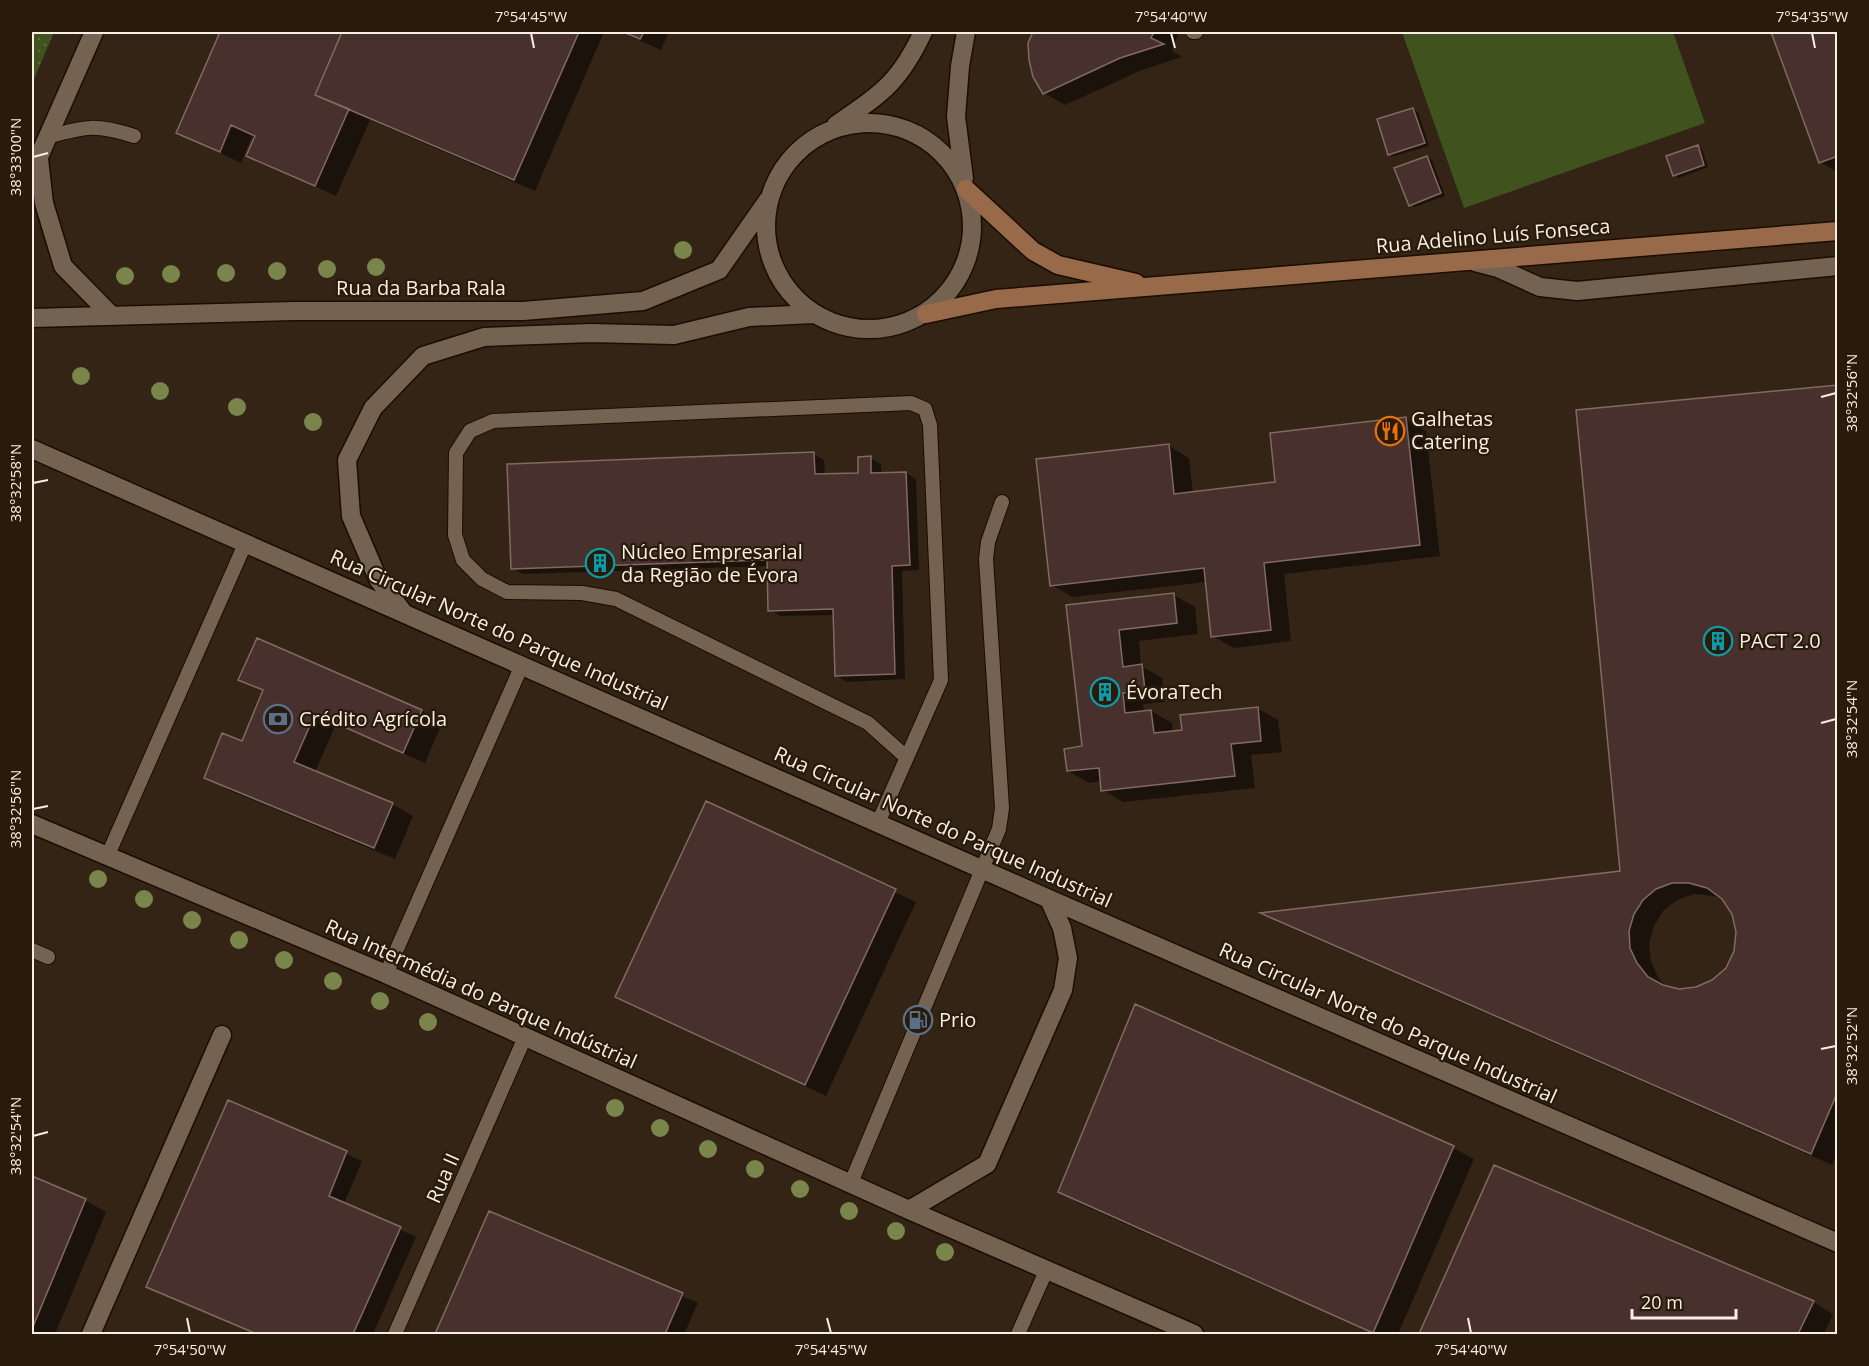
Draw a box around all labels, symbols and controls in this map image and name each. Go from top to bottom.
text: 7°54'45"W [495,6,567,26]
text: 7°54'40"W [1135,6,1207,26]
text: 7°54'35"W [1776,6,1848,26]
text: 38°33'00"N [5,118,25,196]
street label: Rua Adelino Luís Fonseca [1375,212,1611,259]
street label: Rua da Barba Rala [336,274,506,301]
text: 38°32'56"N [1841,354,1861,432]
place label: Galhetas Catering [1411,405,1493,455]
restaurant icon: Galhetas Catering [1374,415,1406,447]
text: 38°32'58"N [5,444,25,522]
place label: Núcleo Empresarial da Região de Évora [621,538,803,588]
street label: Rua Circular Norte do Parque Industrial [326,543,672,717]
building icon: Núcleo Empresarial da Região de Évora [584,547,616,579]
building icon: PACT 2.0 [1702,625,1734,657]
place label: PACT 2.0 [1739,627,1821,654]
building icon: ÉvoraTech [1089,676,1121,708]
place label: ÉvoraTech [1126,678,1223,705]
text: 38°32'54"N [1841,680,1861,758]
bank icon: Crédito Agrícola [262,703,294,735]
place label: Crédito Agrícola [299,705,447,732]
street label: Rua Circular Norte do Parque Industrial [770,740,1116,914]
text: 38°32'56"N [5,770,25,848]
street label: Rua Intermédia do Parque Indústrial [321,912,641,1075]
street label: Rua Circular Norte do Parque Industrial [1215,936,1561,1110]
fuel station icon: Prio [902,1004,934,1036]
place label: Prio [939,1006,976,1033]
text: 38°32'52"N [1841,1007,1861,1085]
text: 38°32'54"N [5,1097,25,1175]
street label: Rua II [420,1149,465,1207]
scale bar [1632,1282,1736,1320]
text: 20 m [1641,1290,1683,1314]
text: 7°54'50"W [154,1339,226,1359]
text: 7°54'45"W [795,1339,867,1359]
text: 7°54'40"W [1435,1339,1507,1359]

